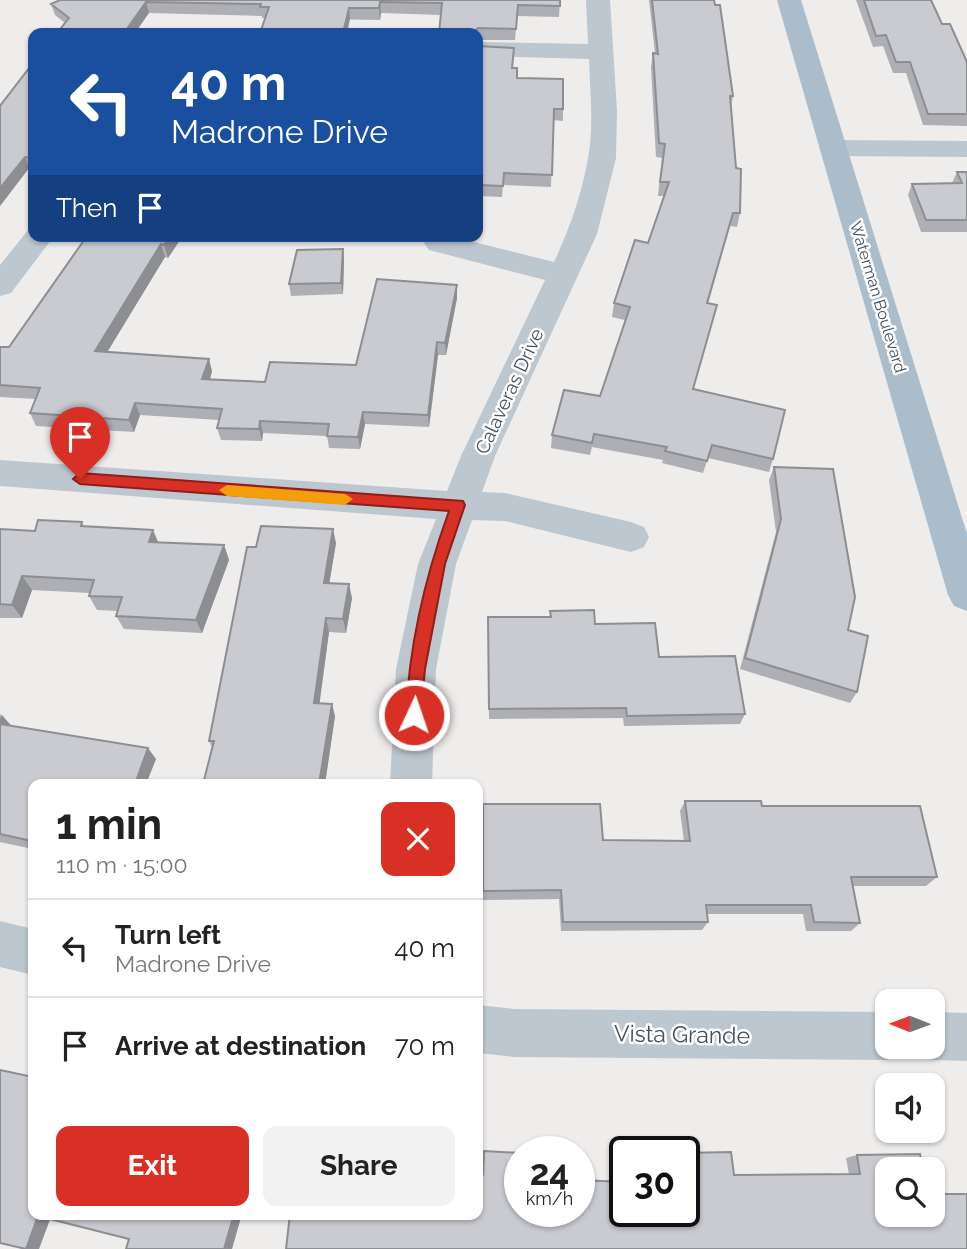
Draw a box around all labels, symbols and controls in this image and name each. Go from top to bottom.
text: 40 m [171,54,286,111]
icon: left [56,56,147,147]
text: Madrone Drive [171,113,388,150]
icon: arrive [131,189,169,227]
text: Then [56,193,117,223]
street label: Waterman Boulevard [846,219,910,375]
street label: Calaveras Drive [470,325,548,457]
pin [50,407,110,479]
icon: arrive [61,418,99,456]
position arrow [377,678,451,752]
text: 1 min [56,800,162,849]
button: close [381,802,455,876]
text: 110 m · 15:00 [56,851,188,878]
text: Turn left [115,920,221,950]
icon: left [56,929,94,967]
text: 40 m [394,933,455,963]
text: Madrone Drive [115,950,271,977]
north arrow [875,989,945,1059]
map controls [875,989,945,1227]
street label: Vista Grande [614,1019,750,1049]
icon: arrive [56,1027,94,1065]
text: Arrive at destination [115,1031,366,1061]
text: 70 m [395,1031,455,1061]
button: sound [875,1073,945,1143]
button: Exit [56,1126,249,1206]
button: Share [263,1126,455,1206]
speed limit sign: 30 [609,1136,700,1227]
text: 24 [530,1152,569,1193]
button: search [875,1157,945,1227]
text: km/h [526,1188,573,1209]

